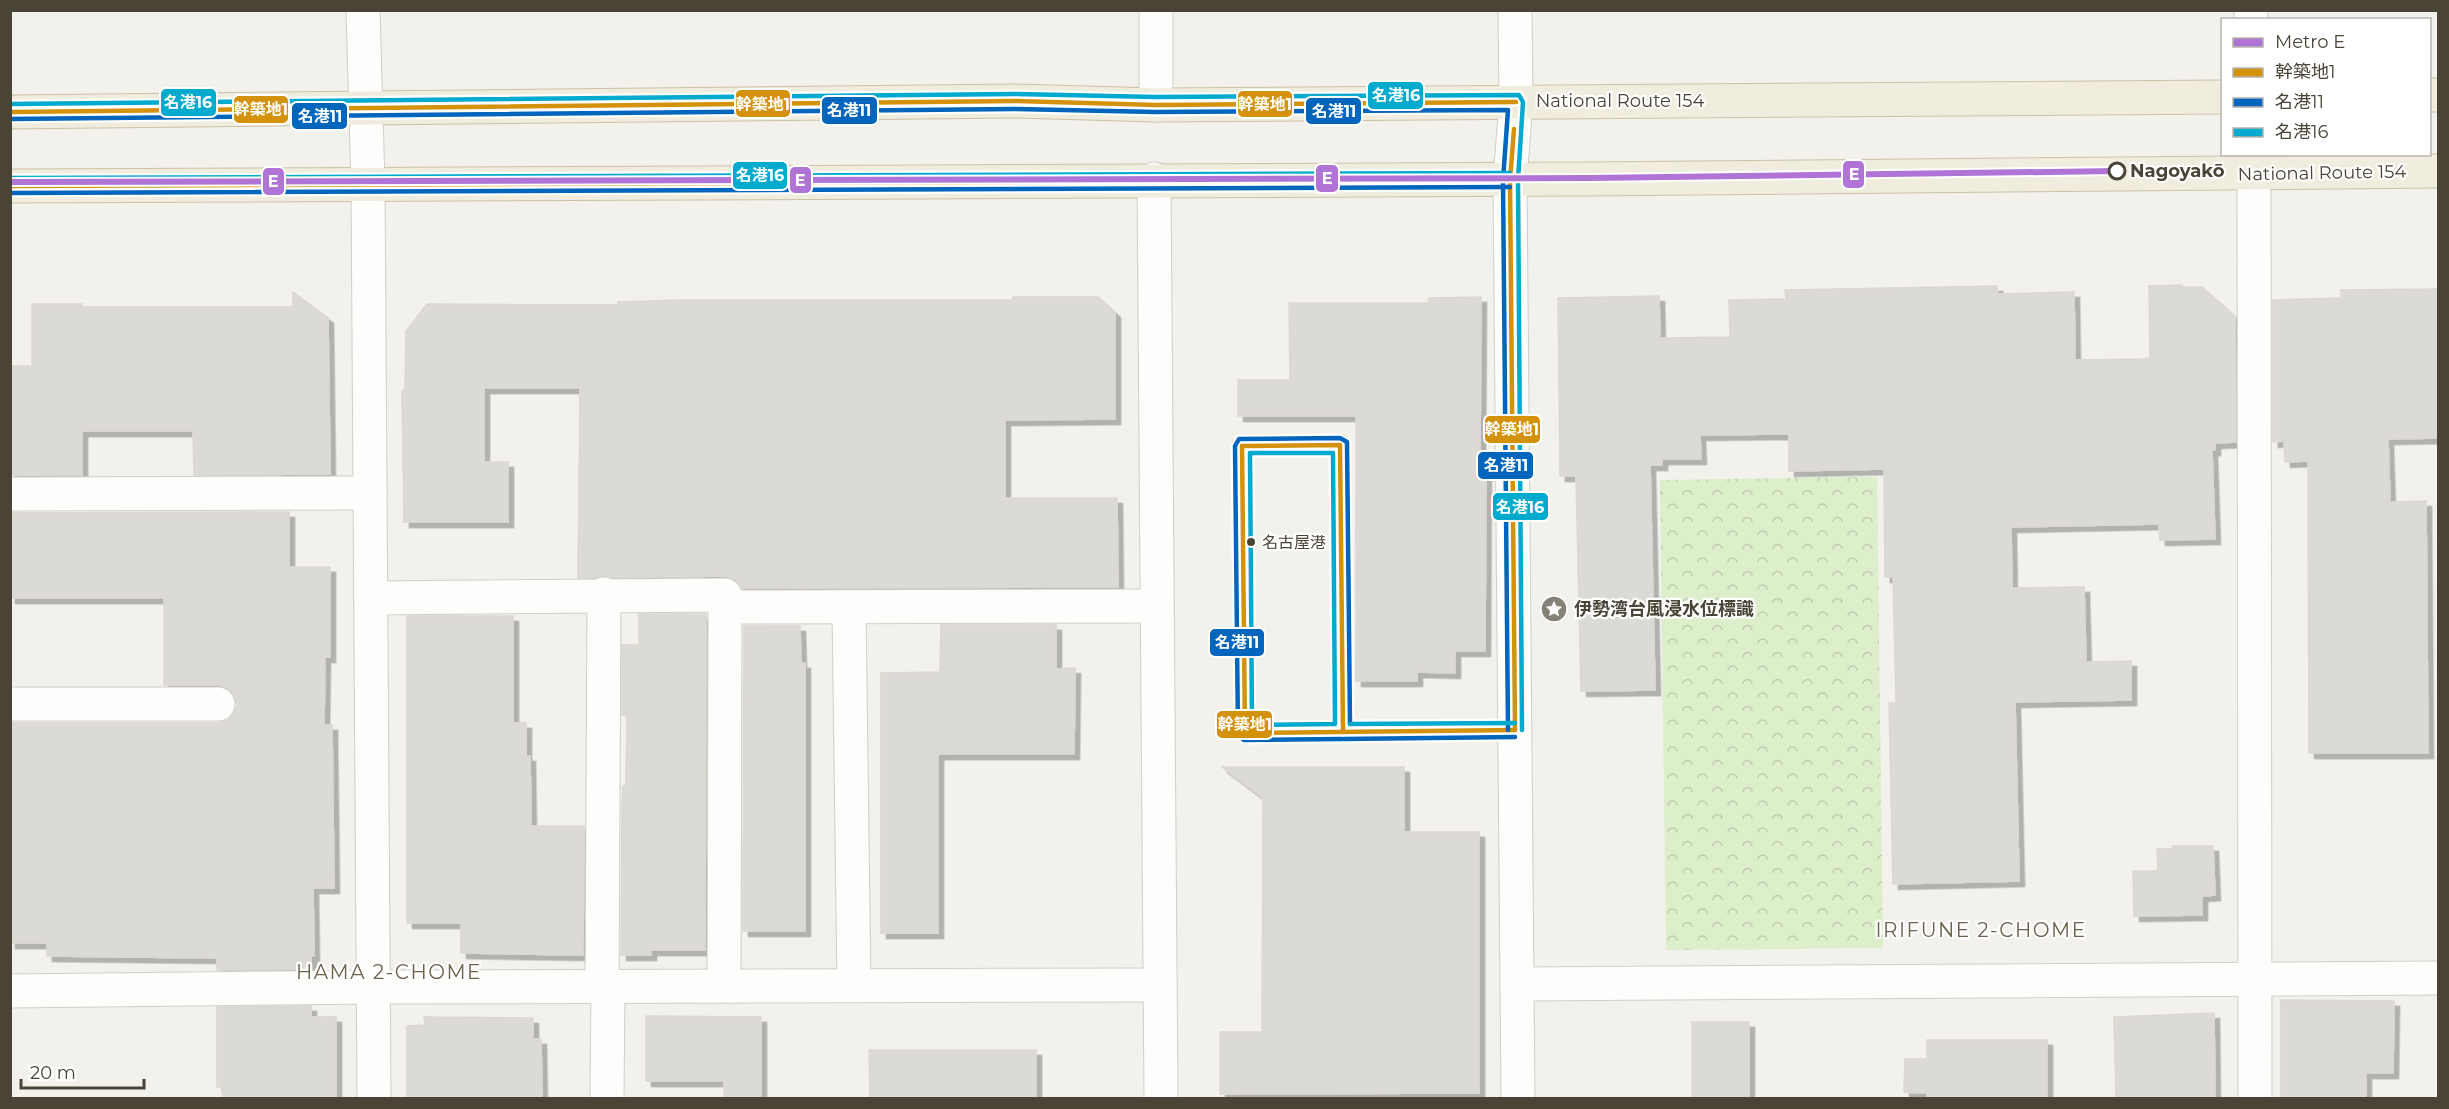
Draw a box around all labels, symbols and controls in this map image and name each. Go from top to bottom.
legend [2221,18,2431,156]
text: Metro E [2275,31,2345,53]
text: 幹築地1 [2275,61,2336,83]
line badge: 名港16 [1367,81,1424,110]
text: 名港16 [1372,86,1420,105]
line badge: 名港16 [160,88,217,117]
line badge: 幹築地1 [735,89,791,118]
line badge: 幹築地1 [1237,90,1293,118]
street label: National Route 154 [1536,90,1704,112]
text: 名港11 [2275,91,2324,113]
text: 名港16 [164,93,212,112]
line badge: 幹築地1 [233,95,289,124]
text: 幹築地1 [736,95,790,114]
text: 幹築地1 [1238,95,1292,114]
line badge: 名港11 [821,96,878,125]
line badge: 名港11 [1305,97,1362,125]
text: 幹築地1 [234,100,288,119]
text: 名港11 [827,101,871,120]
line badge: 名港11 [291,102,348,130]
text: 名港11 [1312,102,1356,121]
text: 名港11 [298,107,342,126]
text: 名港16 [2275,121,2328,143]
line badge: E [1842,160,1865,189]
place label: Nagoyakō [2130,160,2225,182]
line badge: 名港16 [732,161,788,190]
street label: National Route 154 [2238,161,2407,185]
marker: Nagoyakō [2108,162,2126,180]
line badge: E [1315,164,1339,193]
text: E [1849,165,1859,184]
text: 名港16 [736,166,784,185]
line badge: E [789,166,812,194]
line badge: E [262,167,285,196]
text: E [1322,169,1332,188]
text: E [795,171,805,190]
text: E [268,172,278,191]
line badge: 幹築地1 [1484,415,1541,444]
text: 幹築地1 [1485,420,1539,439]
line badge: 名港11 [1477,451,1534,480]
text: 名港11 [1484,456,1528,475]
line badge: 名港16 [1492,492,1549,521]
text: 名港16 [1496,498,1544,517]
place label: 名古屋港 [1262,533,1326,552]
marker: 名古屋港 [1245,536,1257,548]
place icon: 伊勢湾台風浸水位標識 [1539,594,1569,624]
place label: 伊勢湾台風浸水位標識 [1574,598,1754,620]
line badge: 名港11 [1209,628,1265,657]
text: 名港11 [1215,633,1259,652]
line badge: 幹築地1 [1216,710,1273,739]
text: 幹築地1 [1218,715,1272,734]
district label: IRIFUNE 2-CHOME [1875,918,2087,942]
district label: HAMA 2-CHOME [296,960,482,984]
scale bar [21,1052,144,1090]
text: 20 m [30,1062,76,1084]

